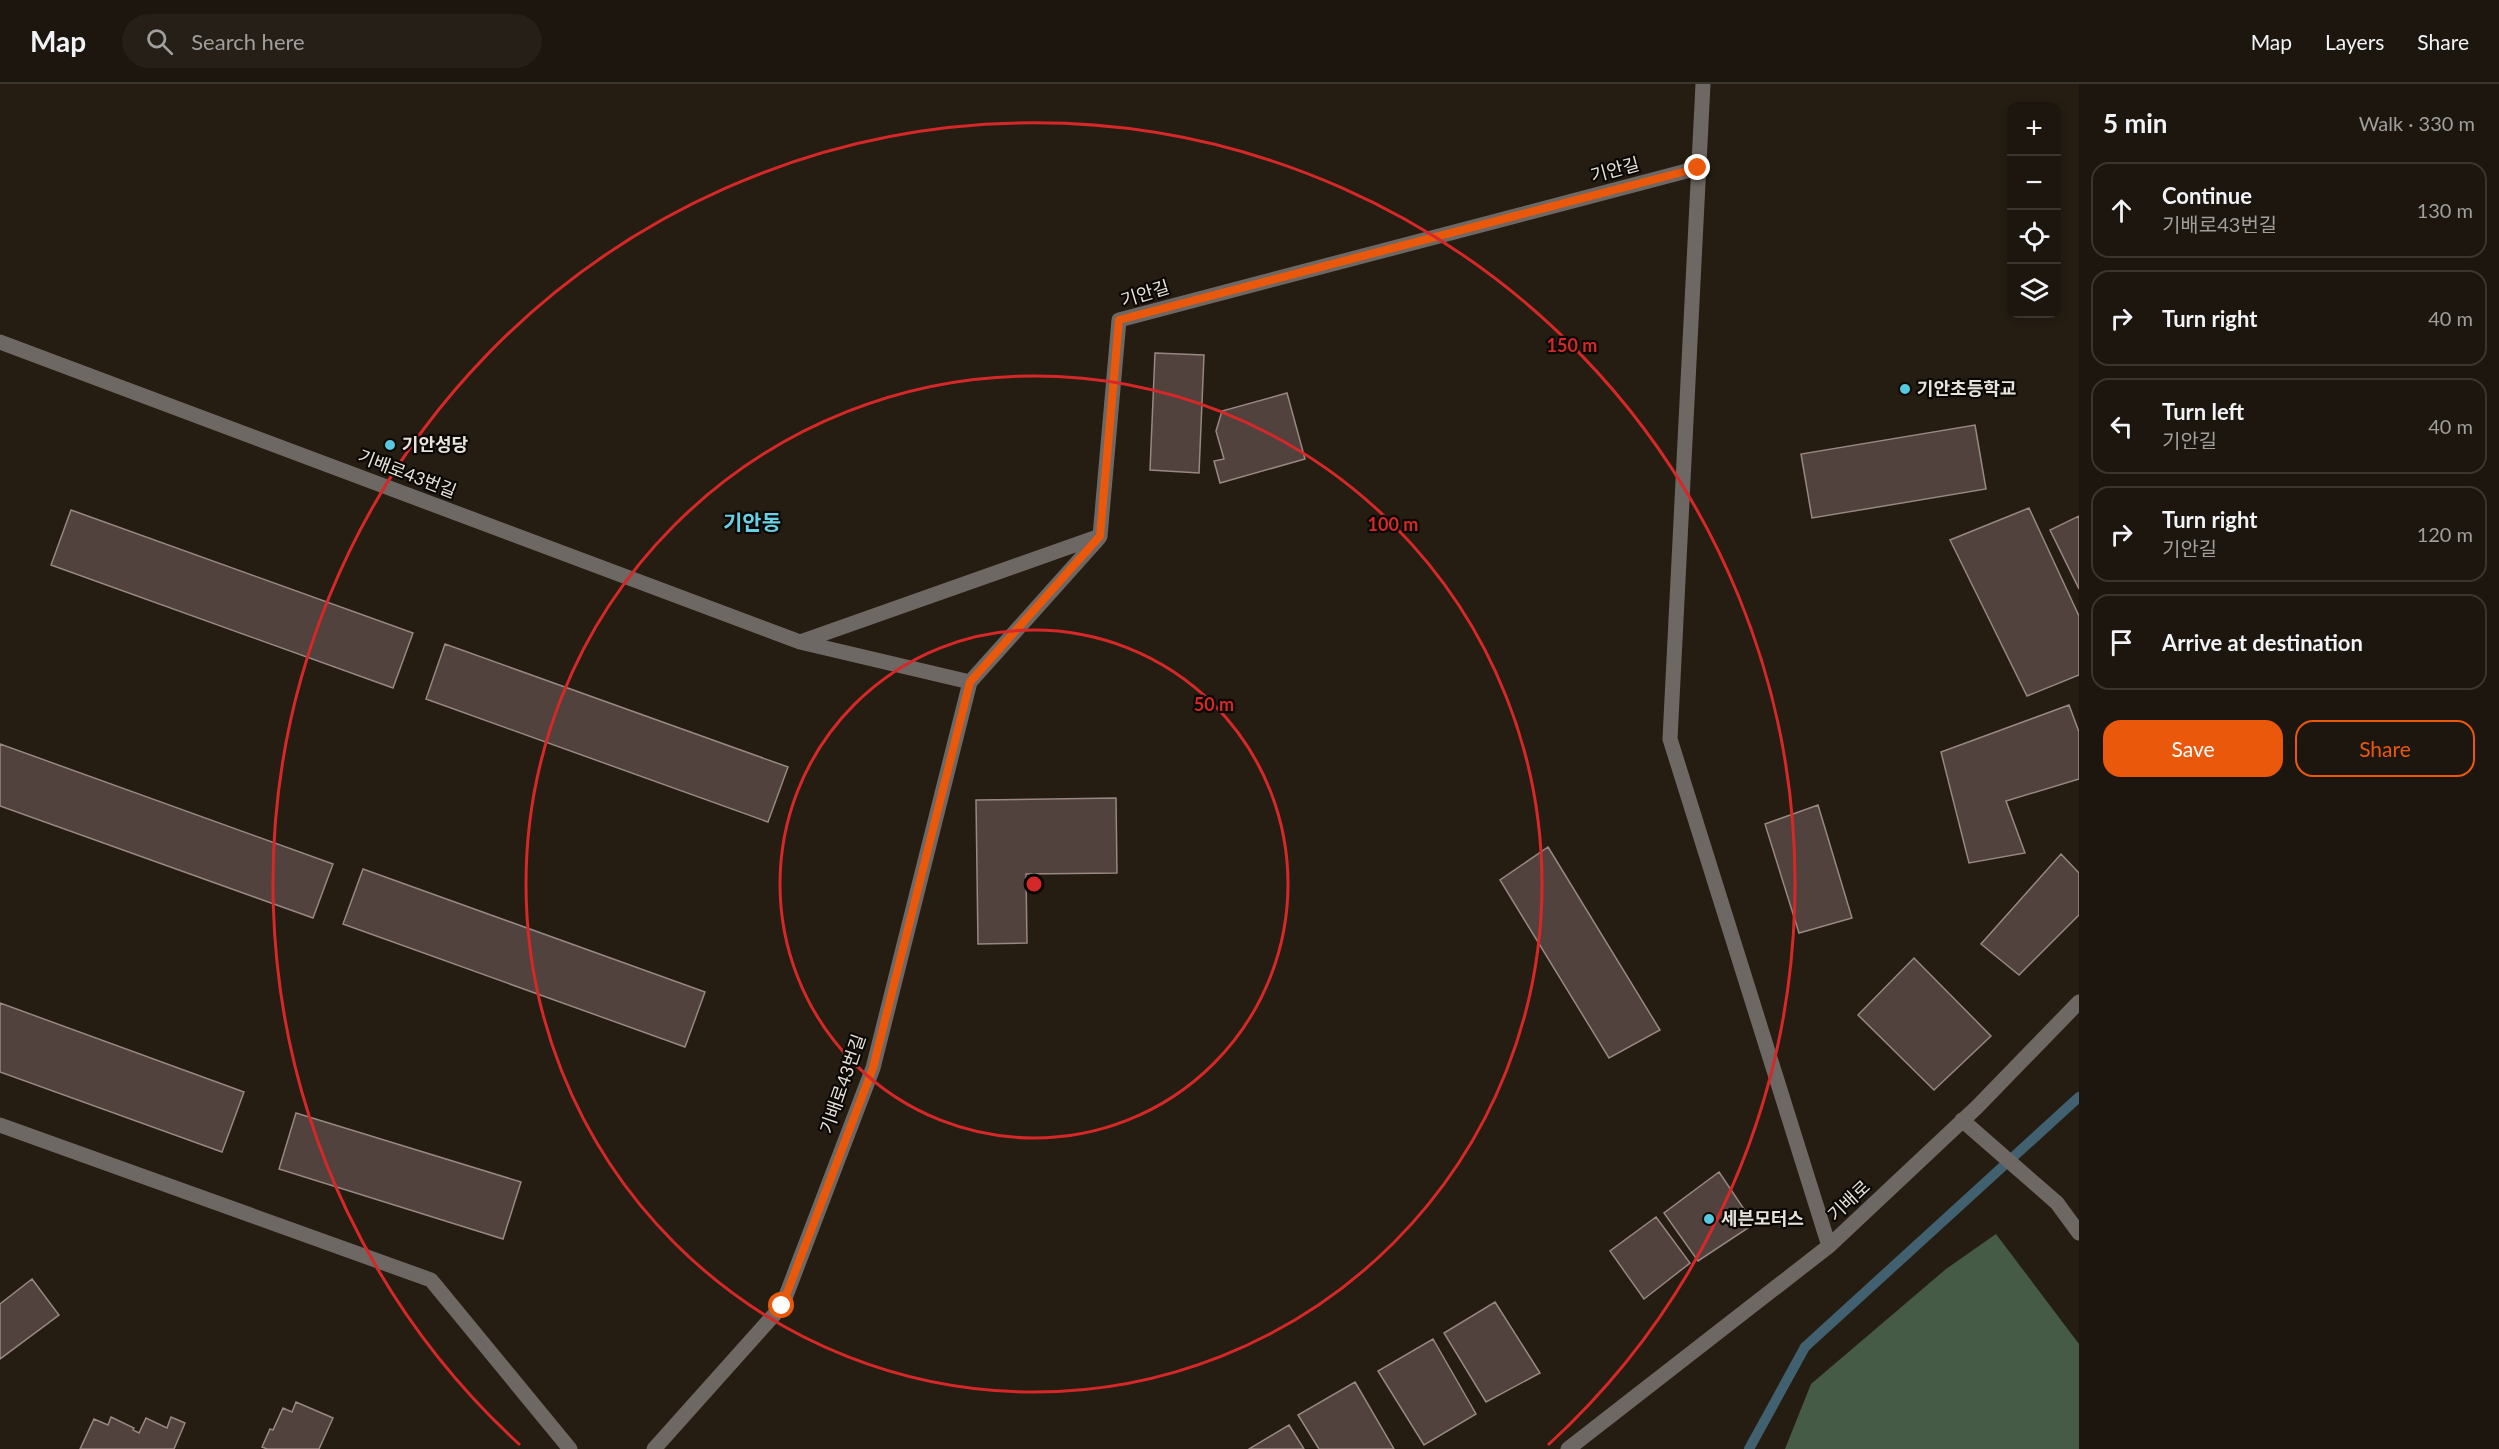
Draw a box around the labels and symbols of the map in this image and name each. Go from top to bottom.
street label: 기안길 [1588,152,1642,186]
route end [1684,154,1710,180]
street label: 기안길 [1118,275,1172,311]
text: 150 m [1547,334,1597,356]
place label: 기안초등학교 [1917,377,2016,399]
marker: 기안초등학교 [1898,382,1912,396]
place label: 기안성당 [402,433,468,455]
marker: 기안성당 [383,438,397,452]
street label: 기배로43번길 [355,444,460,502]
district label: 기안동 [723,509,781,534]
text: 100 m [1368,513,1418,535]
text: 50 m [1194,693,1234,715]
centre of rings [1024,874,1044,894]
street label: 기배로43번길 [815,1031,869,1136]
street label: 기배로 [1823,1175,1874,1225]
place label: 세븐모터스 [1721,1207,1804,1229]
marker: 세븐모터스 [1702,1212,1716,1226]
route start [768,1292,794,1318]

